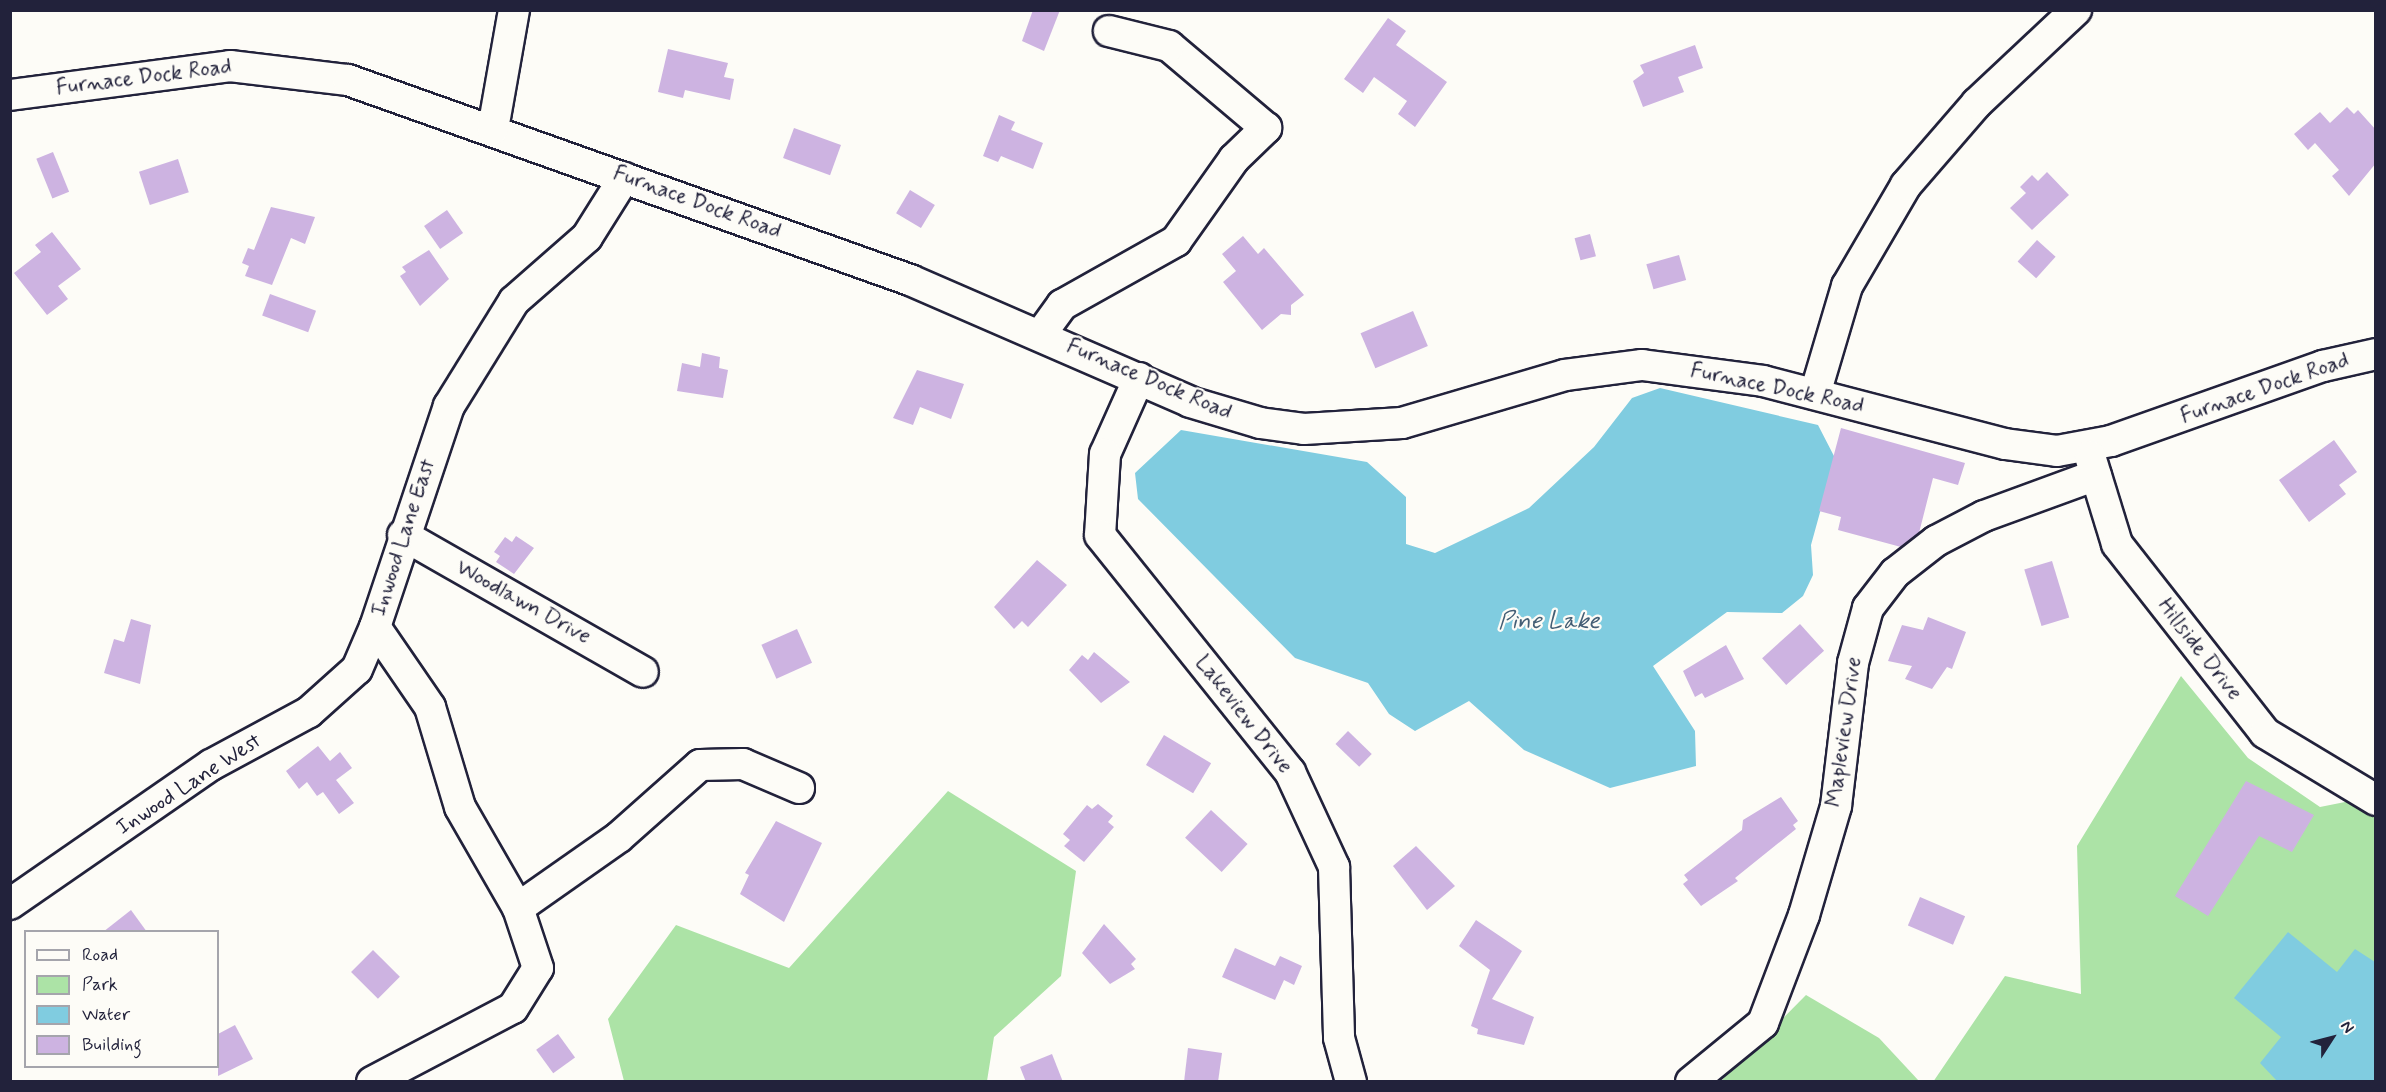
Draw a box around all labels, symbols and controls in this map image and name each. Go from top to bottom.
street label: Furnace Dock Road [54,54,234,102]
street label: Furnace Dock Road [608,160,786,246]
street label: Furnace Dock Road [1061,333,1237,427]
street label: Furnace Dock Road [2176,347,2354,431]
street label: Furnace Dock Road [1687,357,1867,421]
street label: Inwood Lane East [366,456,442,620]
street label: Woodlawn Drive [452,556,594,650]
street label: Hillside Drive [2152,594,2246,706]
water label: Pine Lake [1498,608,1600,636]
street label: Lakeview Drive [1189,651,1297,779]
street label: Mapleview Drive [1822,656,1868,808]
street label: Inwood Lane West [111,728,267,842]
legend [24,930,219,1068]
text: Road [82,943,118,967]
text: Park [82,973,118,997]
text: Water [82,1003,130,1027]
north arrow [2302,1008,2362,1068]
text: N [2335,1017,2359,1038]
text: Building [82,1033,142,1057]

